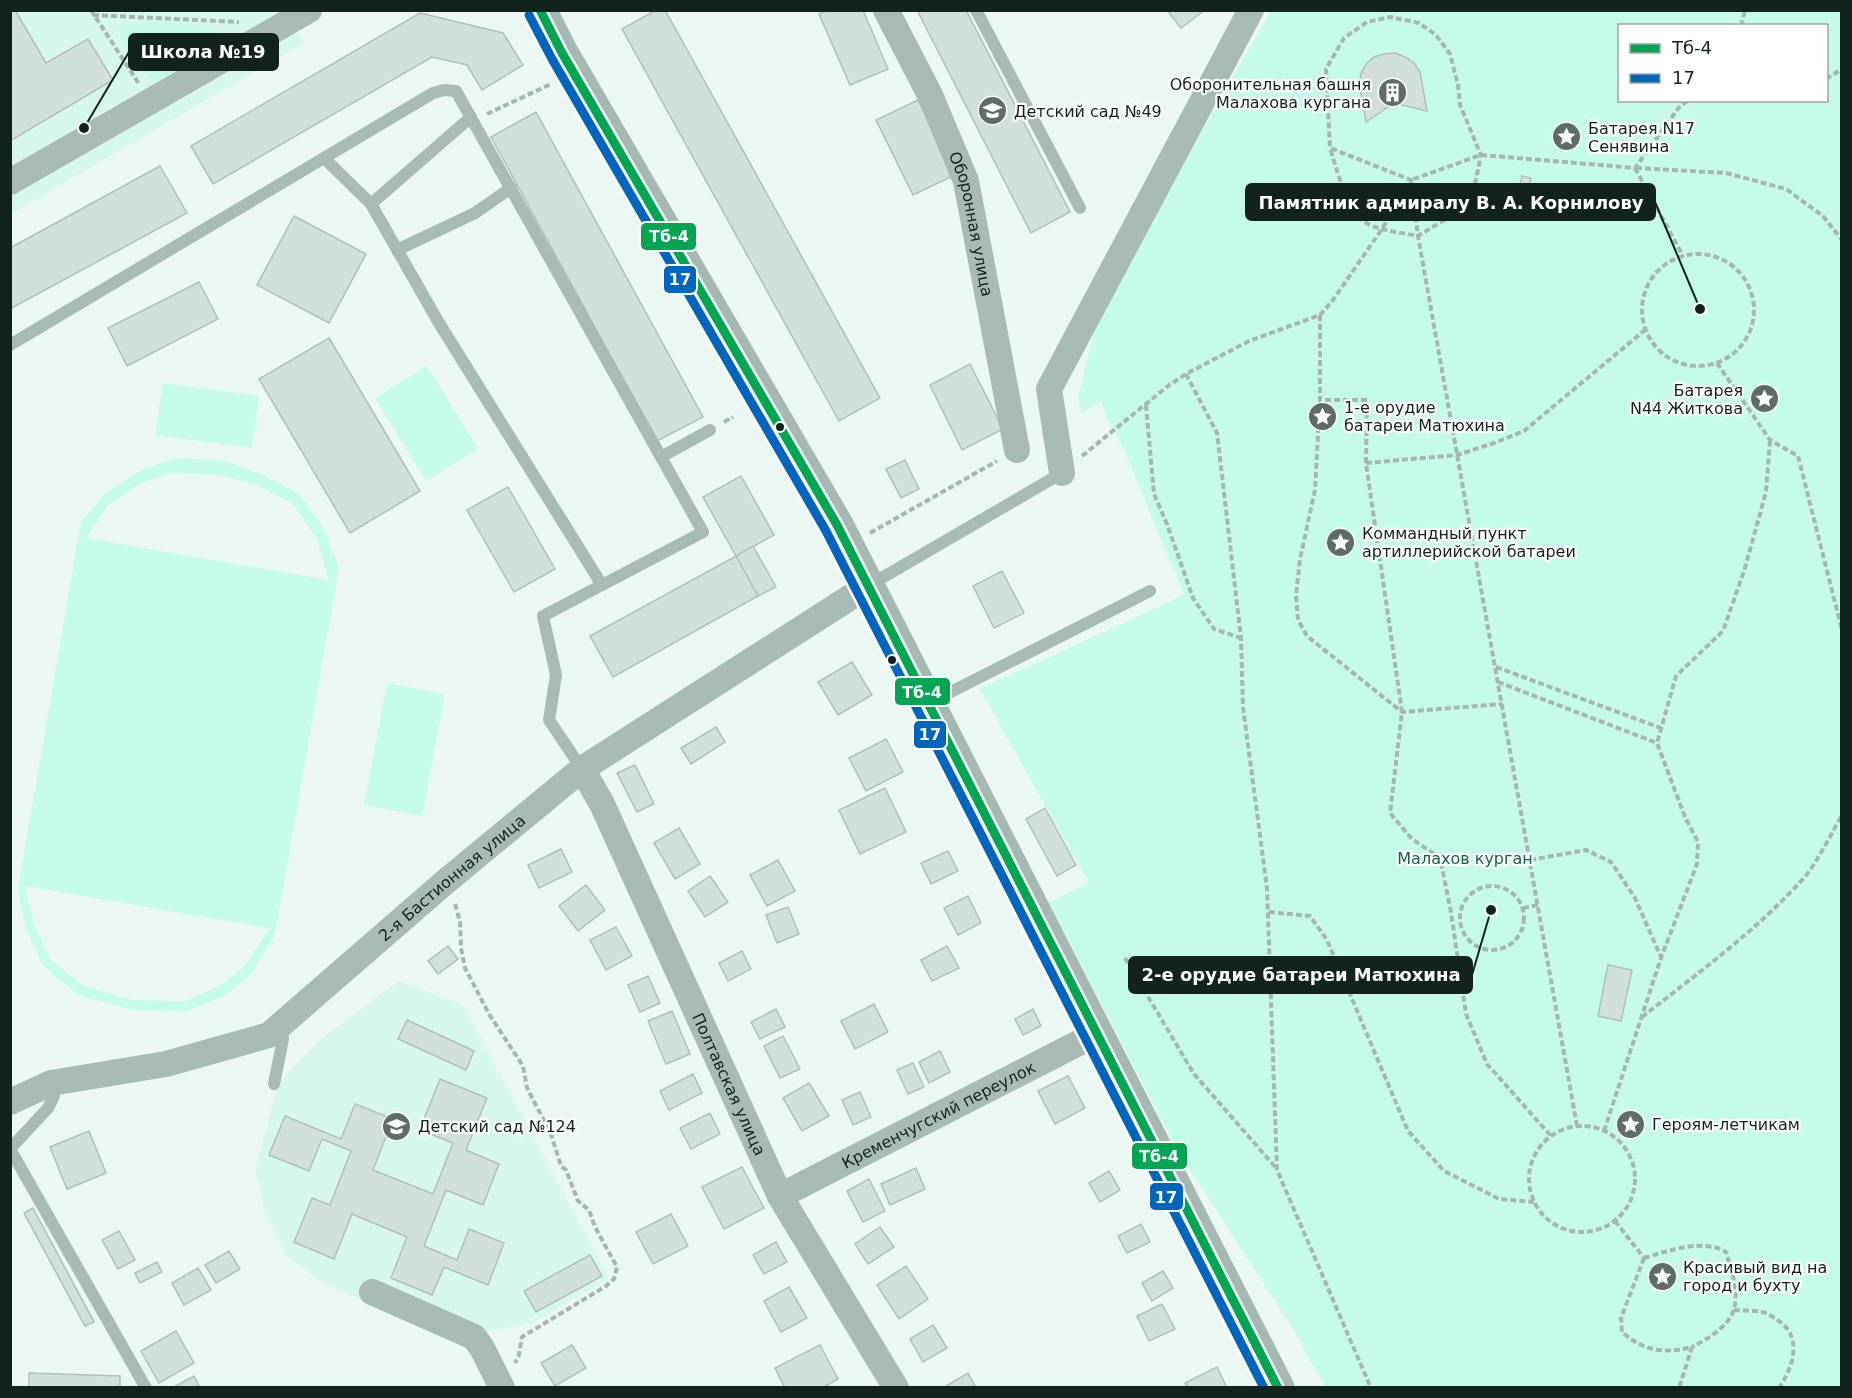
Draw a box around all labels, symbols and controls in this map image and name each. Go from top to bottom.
legend [1618,24,1828,102]
callout: Школа №19 [129,34,278,70]
text: Тб-4 [1671,37,1712,58]
text: Школа №19 [140,41,266,62]
text: 17 [1672,67,1695,88]
place label: Оборонительная башня Малахова кургана [1170,75,1371,112]
building icon: Оборонительная башня Малахова кургана [1376,77,1408,109]
school or university icon: Детский сад №49 [977,95,1009,127]
place label: Детский сад №49 [1014,102,1162,121]
place label: Батарея N17 Сенявина [1588,119,1695,156]
place icon: Батарея N17 Сенявина [1551,121,1583,153]
street label: Оборонная улица [945,149,997,298]
callout: Памятник адмиралу В. А. Корнилову [1246,184,1655,220]
text: Памятник адмиралу В. А. Корнилову [1258,192,1644,213]
line badge: Тб-4 [640,222,697,251]
text: Тб-4 [649,227,689,246]
line badge: 17 [663,265,697,294]
text: 17 [669,270,691,289]
place label: Батарея N44 Житкова [1630,381,1743,418]
place icon: Батарея N44 Житкова [1748,383,1780,415]
place label: 1-е орудие батареи Матюхина [1344,398,1505,435]
place icon: 1-е орудие батареи Матюхина [1307,400,1339,432]
unlabelled marker [774,421,786,433]
place label: Коммандный пункт артиллерийской батареи [1362,524,1576,561]
place icon: Коммандный пункт артиллерийской батареи [1325,526,1357,558]
unlabelled marker [886,654,898,666]
line badge: Тб-4 [894,677,951,706]
text: Тб-4 [902,683,942,702]
line badge: 17 [913,720,947,749]
text: 17 [919,725,941,744]
street label: 2-я Бастионная улица [375,811,529,945]
park label: Малахов курган [1397,849,1533,868]
callout: 2-е орудие батареи Матюхина [1129,957,1472,993]
text: 2-е орудие батареи Матюхина [1141,964,1461,985]
street label: Полтавская улица [688,1010,769,1159]
street label: Кременчугский переулок [839,1058,1039,1173]
place icon: Героям-летчикам [1615,1108,1647,1140]
school or university icon: Детский сад №124 [381,1110,413,1142]
place label: Героям-летчикам [1652,1115,1800,1134]
place label: Детский сад №124 [418,1117,576,1136]
line badge: Тб-4 [1131,1142,1188,1170]
text: Тб-4 [1139,1147,1179,1166]
line badge: 17 [1149,1182,1184,1211]
text: 17 [1155,1188,1177,1207]
place label: Красивый вид на город и бухту [1683,1258,1827,1295]
place icon: Красивый вид на город и бухту [1646,1260,1678,1292]

